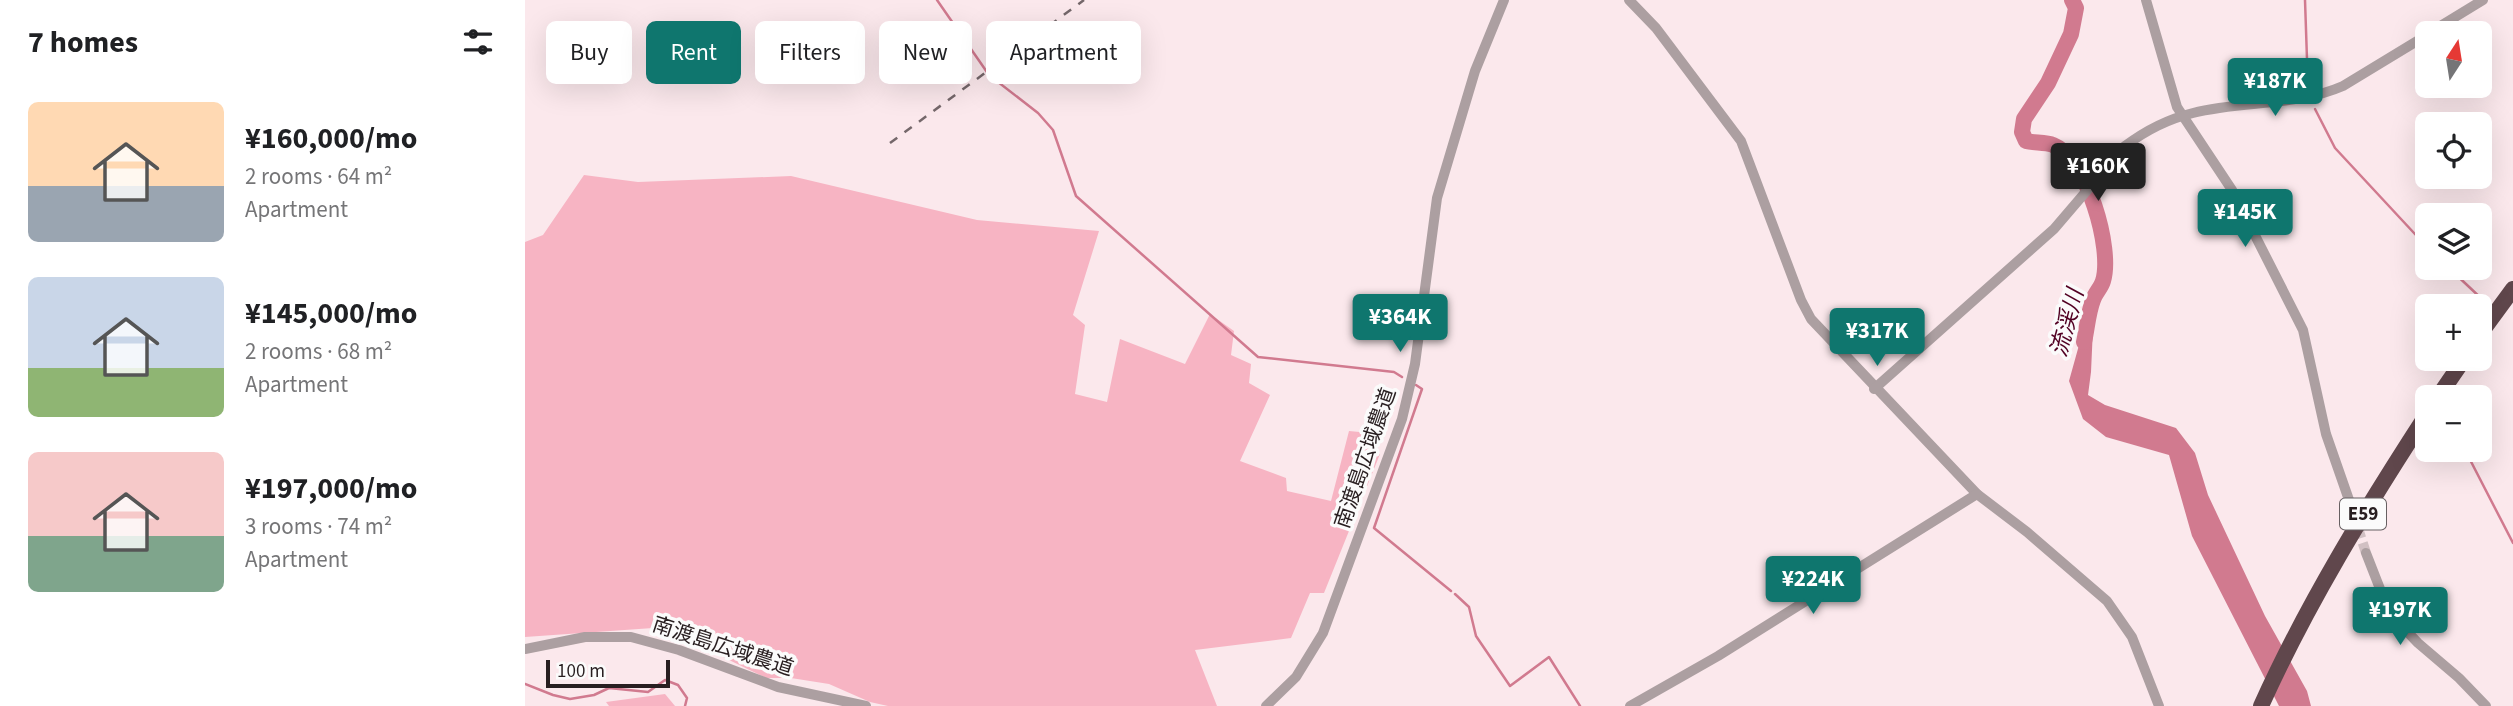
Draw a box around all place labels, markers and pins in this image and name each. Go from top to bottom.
pin: ¥187K [2226,58,2324,118]
pin: ¥160K [2049,144,2147,203]
pin: ¥145K [2196,190,2294,249]
pin: ¥364K [1351,294,1449,354]
pin: ¥317K [1828,308,1926,368]
pin: ¥224K [1764,556,1862,616]
pin: ¥197K [2351,588,2449,647]

